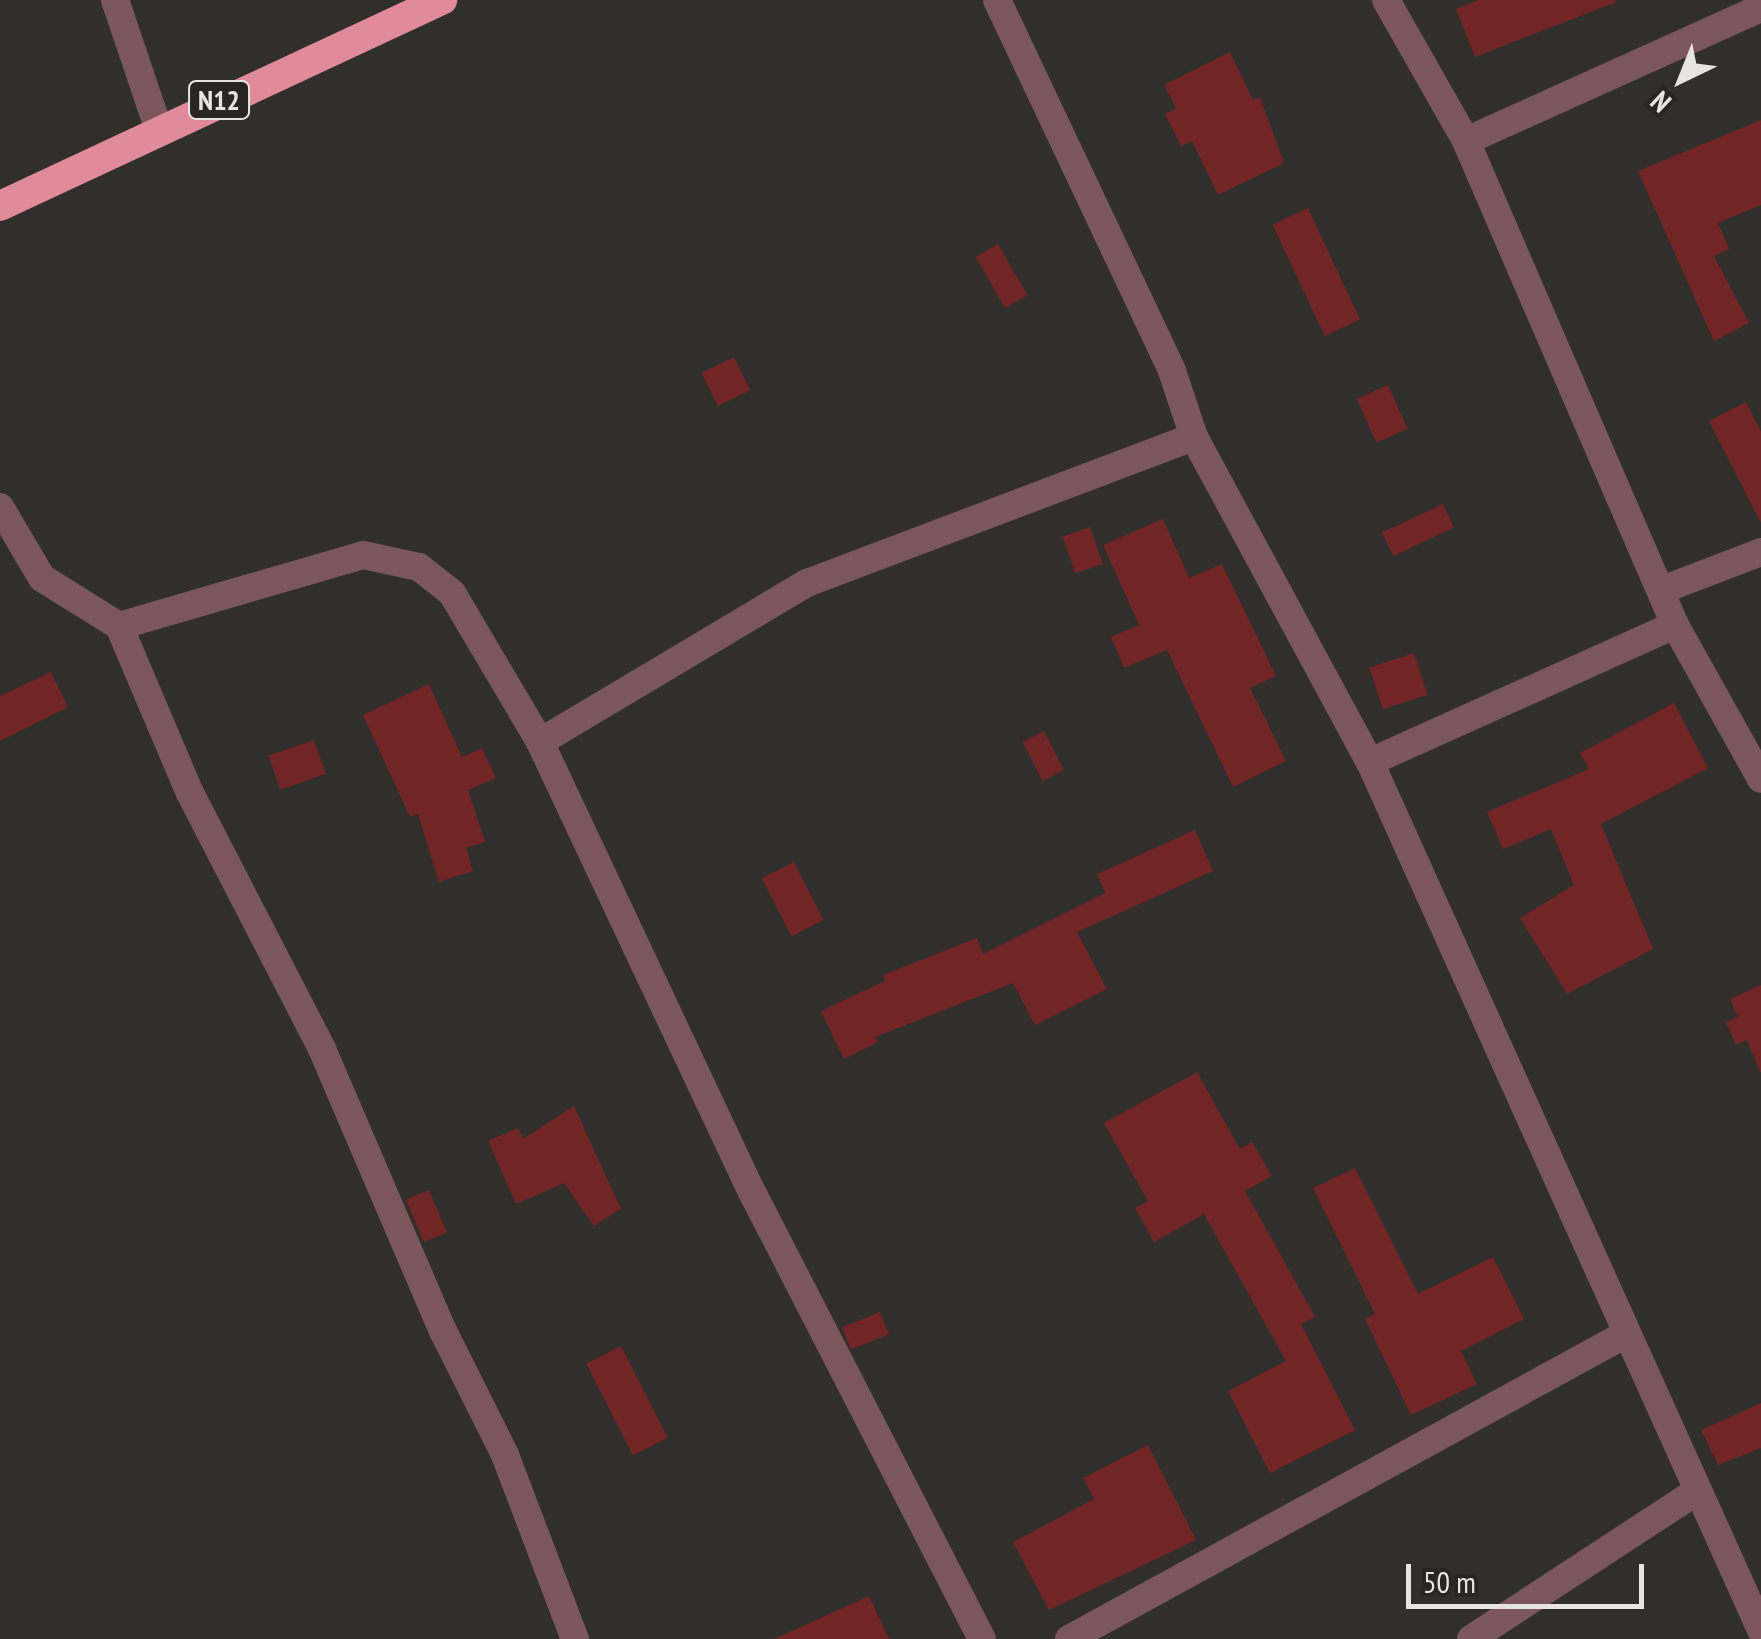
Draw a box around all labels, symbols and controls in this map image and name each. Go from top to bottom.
north arrow [1631,30,1731,130]
road number: N12 [186,77,252,123]
text: N [1642,84,1678,121]
scale bar [1411,1544,1648,1606]
text: 50 m [1423,1562,1476,1601]

